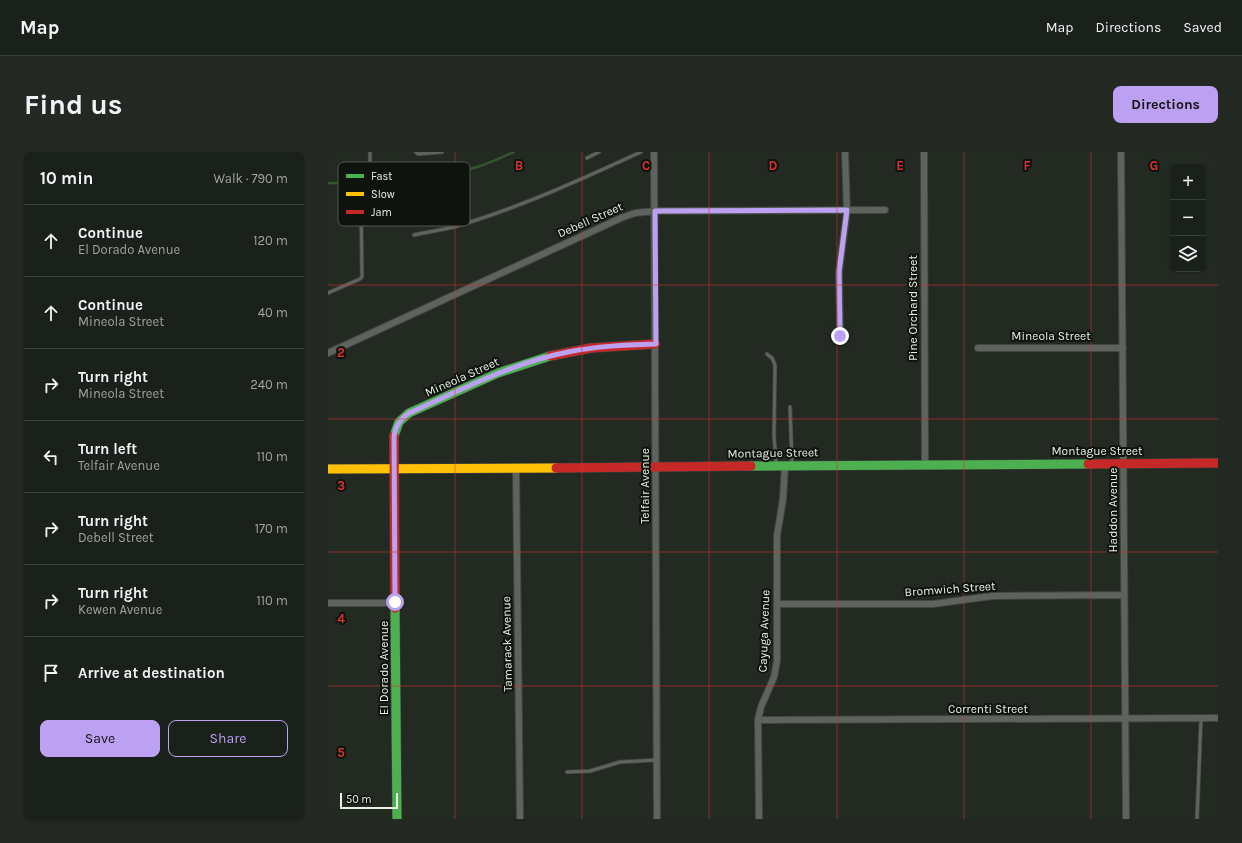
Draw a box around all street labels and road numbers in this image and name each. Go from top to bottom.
street label: Debell Street [555,199,625,241]
street label: Pine Orchard Street [906,255,920,361]
street label: Mineola Street [1011,329,1091,343]
street label: Mineola Street [423,354,502,400]
street label: Montague Street [1051,444,1143,458]
street label: Montague Street [727,445,819,461]
street label: Telfair Avenue [638,448,652,524]
street label: Haddon Avenue [1106,468,1120,553]
street label: Bromwich Street [904,579,996,599]
street label: Cayuga Avenue [756,590,772,672]
street label: Tamarack Avenue [499,596,515,692]
street label: El Dorado Avenue [377,621,391,715]
street label: Correnti Street [948,702,1028,716]

